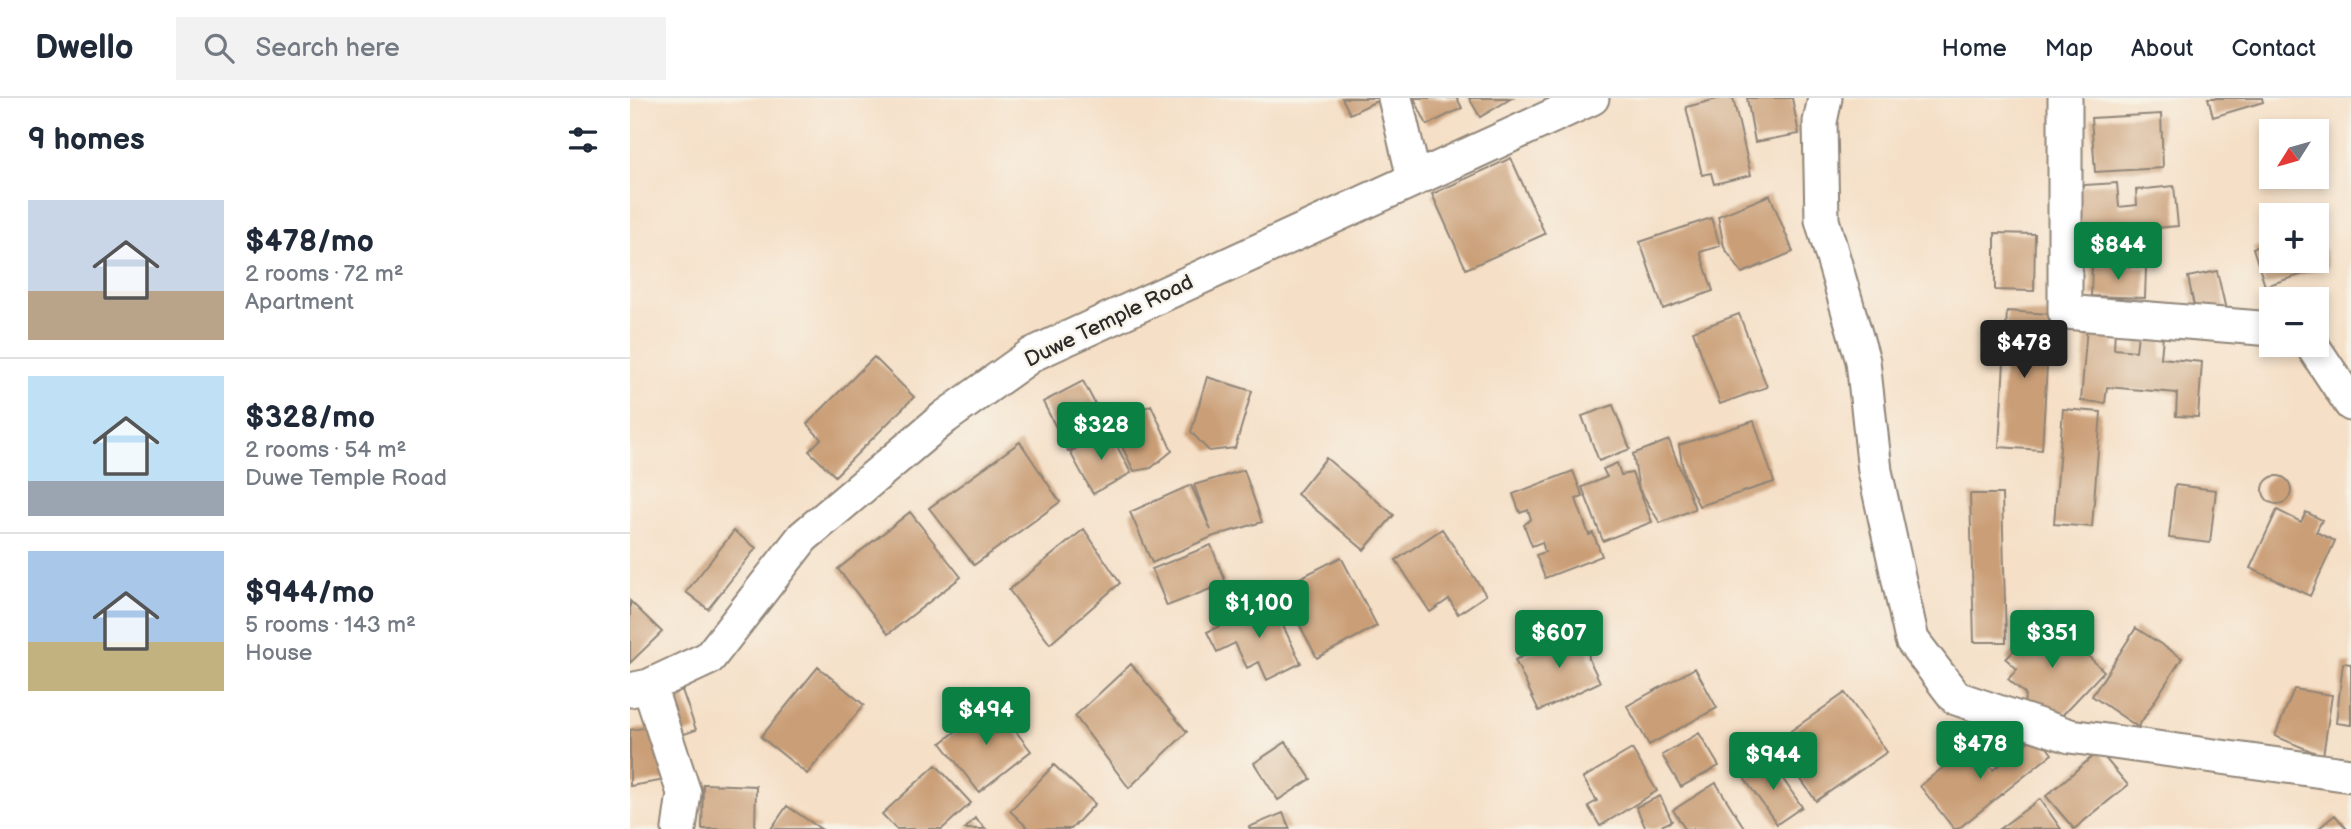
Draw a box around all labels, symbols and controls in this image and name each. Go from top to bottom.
search box [176,17,666,80]
text: Dwello [35,28,134,68]
icon: search [200,29,238,67]
text: Search here [256,33,400,64]
text: Home [1942,34,2007,63]
text: Map [2045,34,2093,63]
text: About [2131,34,2193,63]
text: Contact [2231,34,2316,63]
north arrow [2259,119,2329,189]
map controls [2259,119,2329,357]
icon: filters [564,121,602,159]
text: 9 homes [28,122,145,158]
button: + [2259,203,2329,273]
pin: $844 [2077,222,2159,282]
text: $478/mo [245,224,374,260]
icon: home [84,228,168,312]
text: $844 [2090,231,2146,259]
text: 2 rooms · 72 m² [245,260,404,288]
street label: Duwe Temple Road [1021,269,1197,373]
button: − [2259,287,2329,357]
text: Apartment [245,288,354,316]
pin: $478 [1983,320,2065,380]
text: $478 [1996,329,2052,357]
text: $328/mo [245,400,375,436]
pin: $328 [1060,402,1142,462]
icon: home [84,404,168,488]
text: $328 [1073,411,1129,439]
text: 2 rooms · 54 m² [245,436,407,464]
text: Duwe Temple Road [245,464,447,492]
text: $944/mo [245,575,374,611]
icon: home [84,579,168,663]
pin: $1,100 [1202,580,1316,640]
text: $1,100 [1225,589,1293,617]
pin: $607 [1518,610,1600,670]
pin: $351 [2011,610,2093,670]
text: 5 rooms · 143 m² [245,611,416,639]
text: $607 [1531,619,1587,647]
text: $351 [2026,619,2078,647]
text: House [245,639,312,667]
pin: $494 [945,688,1027,747]
text: $494 [958,696,1014,724]
pin: $478 [1939,722,2021,781]
text: $478 [1952,730,2008,758]
pin: $944 [1732,732,1814,792]
text: $944 [1745,741,1801,769]

